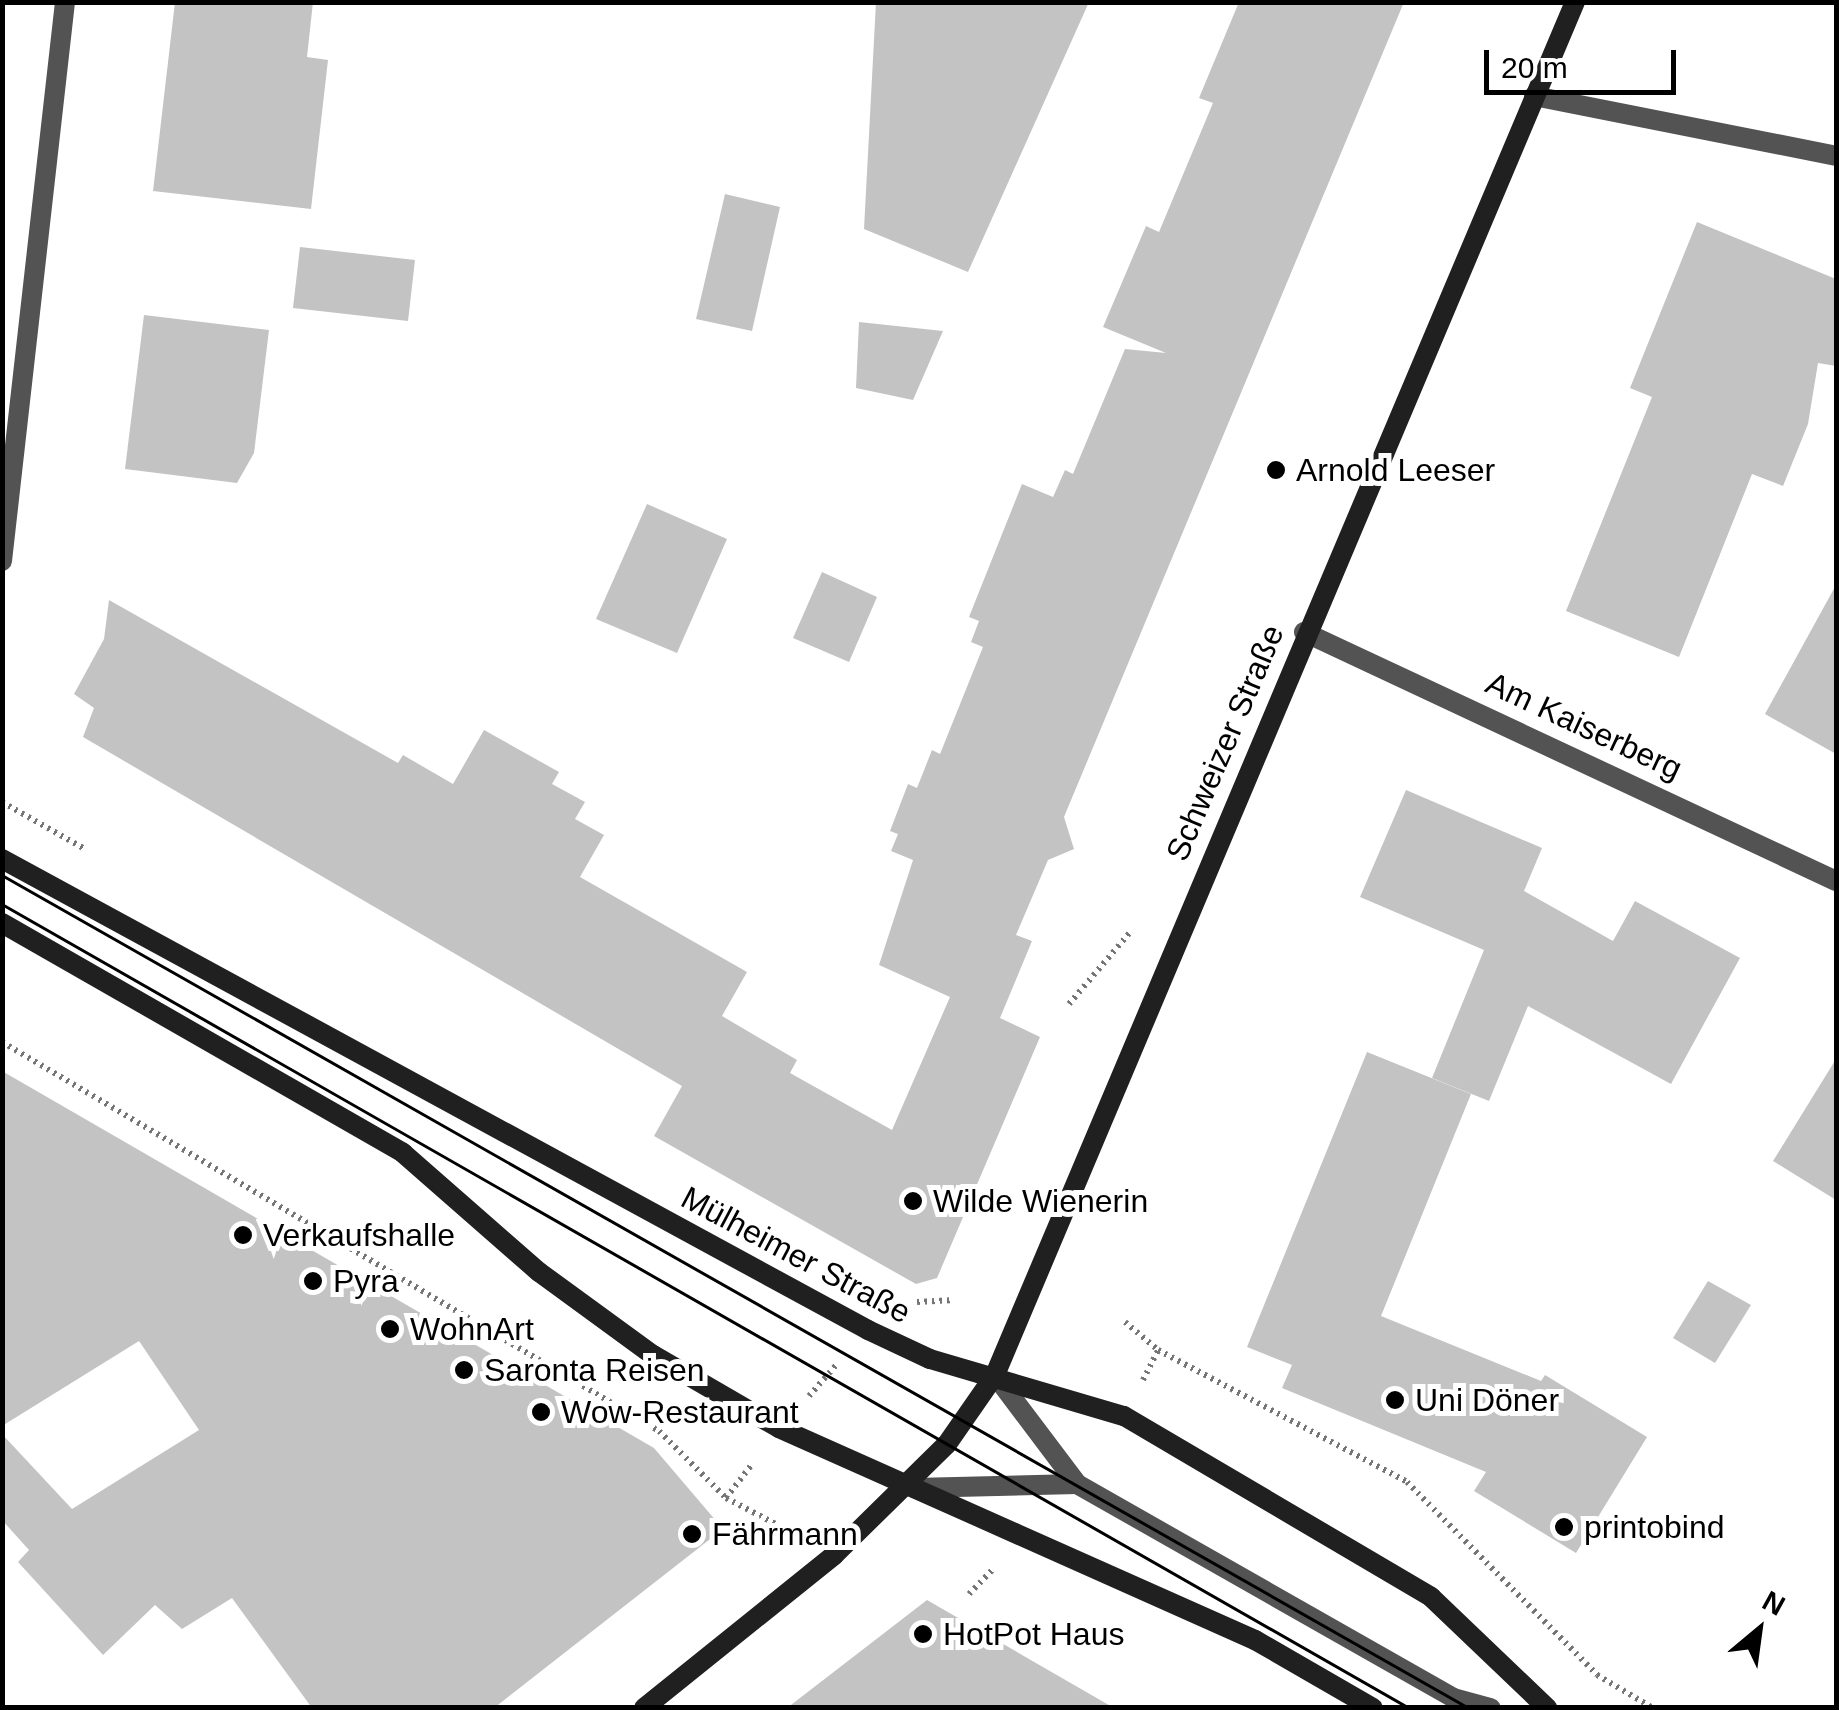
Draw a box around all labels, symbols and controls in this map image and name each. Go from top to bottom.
scale bar [1489,30,1682,92]
text: 20 m [1501,51,1568,84]
place label: Arnold Leeser [1296,451,1495,489]
marker: Arnold Leeser [1265,459,1287,481]
street label: Schweizer Straße [1158,619,1292,867]
street label: Am Kaiserberg [1480,664,1688,788]
street label: Mülheimer Straße [675,1178,917,1332]
place label: Wilde Wienerin [933,1182,1148,1220]
marker: Wilde Wienerin [902,1190,924,1212]
place label: Verkaufshalle [263,1216,455,1254]
marker: Verkaufshalle [232,1224,254,1246]
place label: Pyra [333,1262,399,1300]
marker: Pyra [302,1270,324,1292]
place label: WohnArt [410,1310,534,1348]
marker: WohnArt [379,1318,401,1340]
place label: Saronta Reisen [484,1351,705,1389]
marker: Saronta Reisen [453,1359,475,1381]
place label: Uni Döner [1415,1381,1559,1419]
marker: Uni Döner [1384,1389,1406,1411]
place label: Wow-Restaurant [561,1393,799,1431]
marker: Wow-Restaurant [530,1401,552,1423]
place label: printobind [1584,1508,1725,1546]
place label: Fährmann [712,1515,858,1553]
marker: printobind [1553,1516,1575,1538]
marker: Fährmann [681,1523,703,1545]
north arrow [1709,1580,1809,1680]
text: N [1757,1585,1790,1622]
place label: HotPot Haus [943,1615,1124,1653]
marker: HotPot Haus [912,1623,934,1645]

